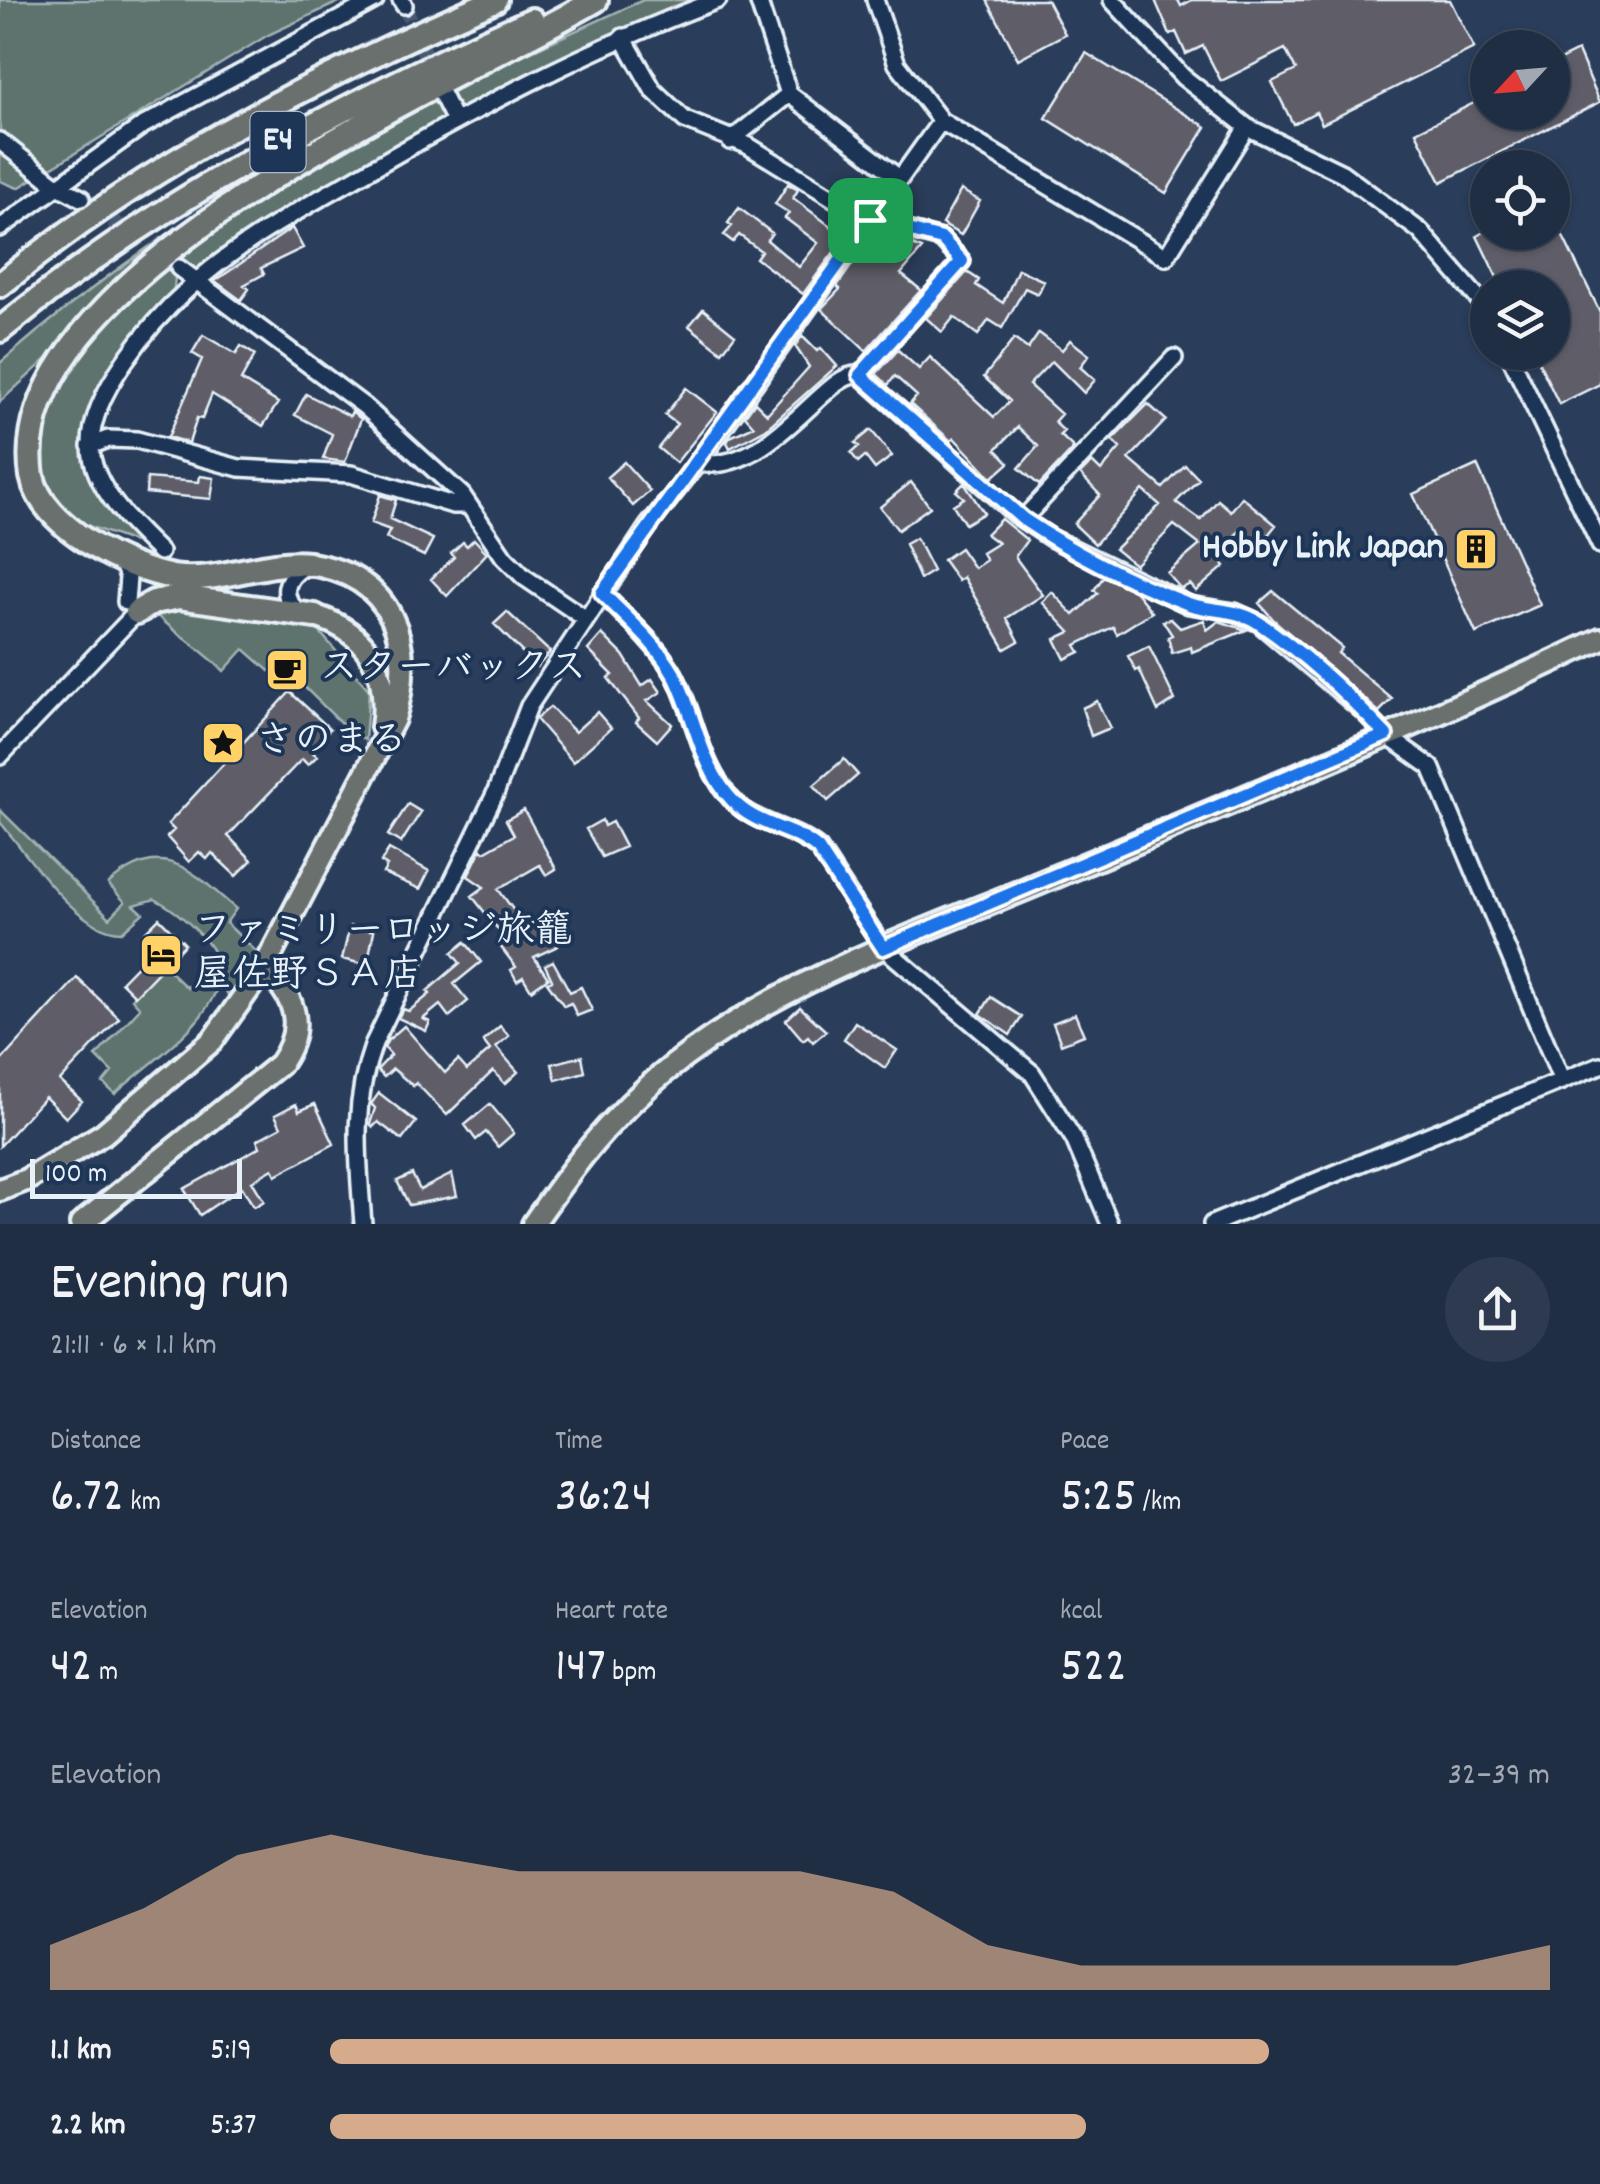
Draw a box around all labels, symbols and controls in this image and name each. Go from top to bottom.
north arrow [1470,30,1570,130]
map controls [1470,30,1570,370]
road number: E4 [250,112,306,172]
button: locate [1470,150,1570,250]
pin [828,178,913,263]
icon: arrive [843,193,898,248]
button: layers [1470,270,1570,370]
place label: Hobby Link Japan [1202,522,1444,577]
building icon: Hobby Link Japan [1453,526,1499,572]
place label: スターバックス [320,643,587,698]
cafe icon: スターバックス [264,647,310,693]
place label: さのまる [256,716,408,771]
place icon: さのまる [200,720,246,766]
place label: ファミリーロッジ旅籠 屋佐野ＳＡ店 [194,906,572,1005]
hotel icon: ファミリーロッジ旅籠 屋佐野ＳＡ店 [138,932,184,978]
scale bar [30,1154,242,1198]
text: 100 m [45,1156,107,1196]
text: Evening run [50,1247,289,1326]
button: share [1445,1257,1550,1362]
text: 21:11 · 6 × 1.1 km [50,1324,217,1370]
text: Distance [50,1423,141,1463]
text: Time [555,1423,603,1463]
text: Pace [1060,1423,1109,1463]
text: 6.72 [50,1463,124,1535]
text: 36:24 [555,1463,653,1535]
text: 5:25 [1060,1463,1136,1535]
text: km [124,1484,161,1524]
text: /km [1136,1484,1182,1524]
text: Elevation [50,1593,147,1633]
text: Heart rate [555,1593,668,1633]
text: kcal [1060,1593,1103,1633]
text: 42 [50,1633,93,1705]
text: 147 [555,1633,606,1705]
text: 522 [1060,1633,1127,1705]
text: m [93,1654,118,1694]
text: bpm [606,1654,657,1694]
text: Elevation [50,1754,161,1800]
text: 32–39 m [1448,1754,1550,1800]
text: 1.1 km [50,2029,112,2075]
text: 5:19 [210,2029,252,2075]
text: 2.2 km [50,2104,126,2150]
text: 5:37 [210,2104,257,2150]

